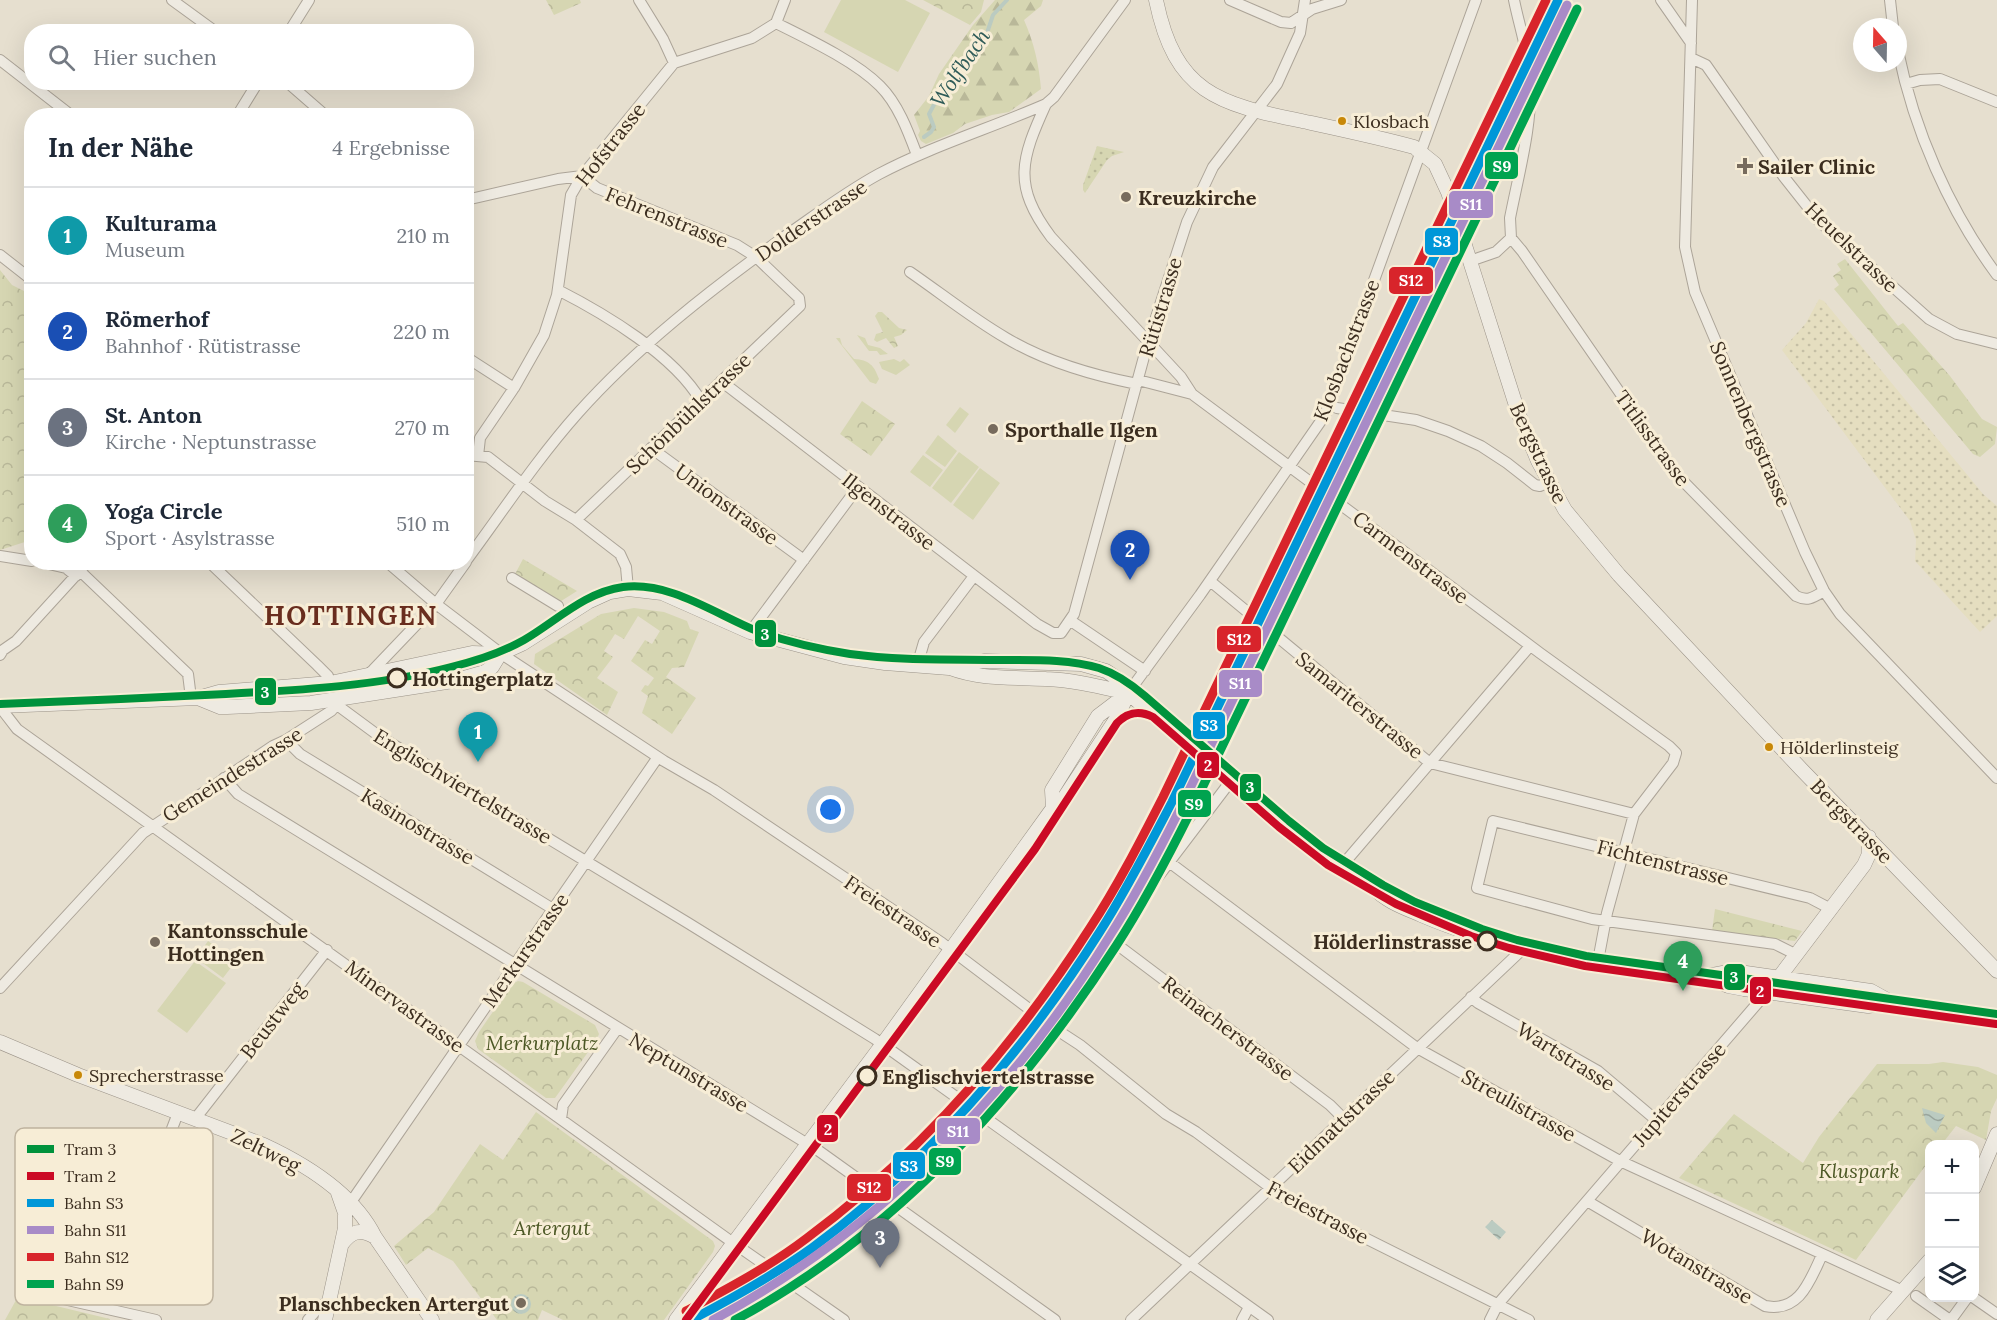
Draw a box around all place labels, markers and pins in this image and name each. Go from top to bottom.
place label: Klosbach [1353,110,1429,133]
marker: Klosbach [1336,115,1348,127]
place label: Sailer Clinic [1758,154,1876,179]
marker: Sailer Clinic [1736,157,1754,175]
place label: Kreuzkirche [1138,185,1257,210]
marker: Kreuzkirche [1119,190,1133,204]
place label: Sporthalle Ilgen [1005,417,1158,442]
marker: Sporthalle Ilgen [986,422,1000,436]
pin: 2 [1110,530,1150,580]
place label: Hottingerplatz [412,666,553,691]
marker: Hottingerplatz [387,668,407,688]
pin: 1 [458,712,498,762]
place label: Hölderlinsteig [1780,736,1899,759]
marker: Hölderlinsteig [1763,741,1775,753]
place label: Kantonsschule Hottingen [167,918,308,966]
place label: Hölderlinstrasse [1313,929,1472,954]
marker: Hölderlinstrasse [1477,931,1497,951]
marker: Kantonsschule Hottingen [148,935,162,949]
pin: 4 [1664,942,1702,991]
place label: Sprecherstrasse [89,1064,224,1087]
place label: Englischviertelstrasse [882,1064,1094,1089]
marker: Englischviertelstrasse [857,1066,877,1086]
marker: Sprecherstrasse [72,1069,84,1081]
pin: 3 [860,1218,900,1268]
place label: Planschbecken Artergut [279,1291,510,1316]
marker: Planschbecken Artergut [514,1296,528,1310]

